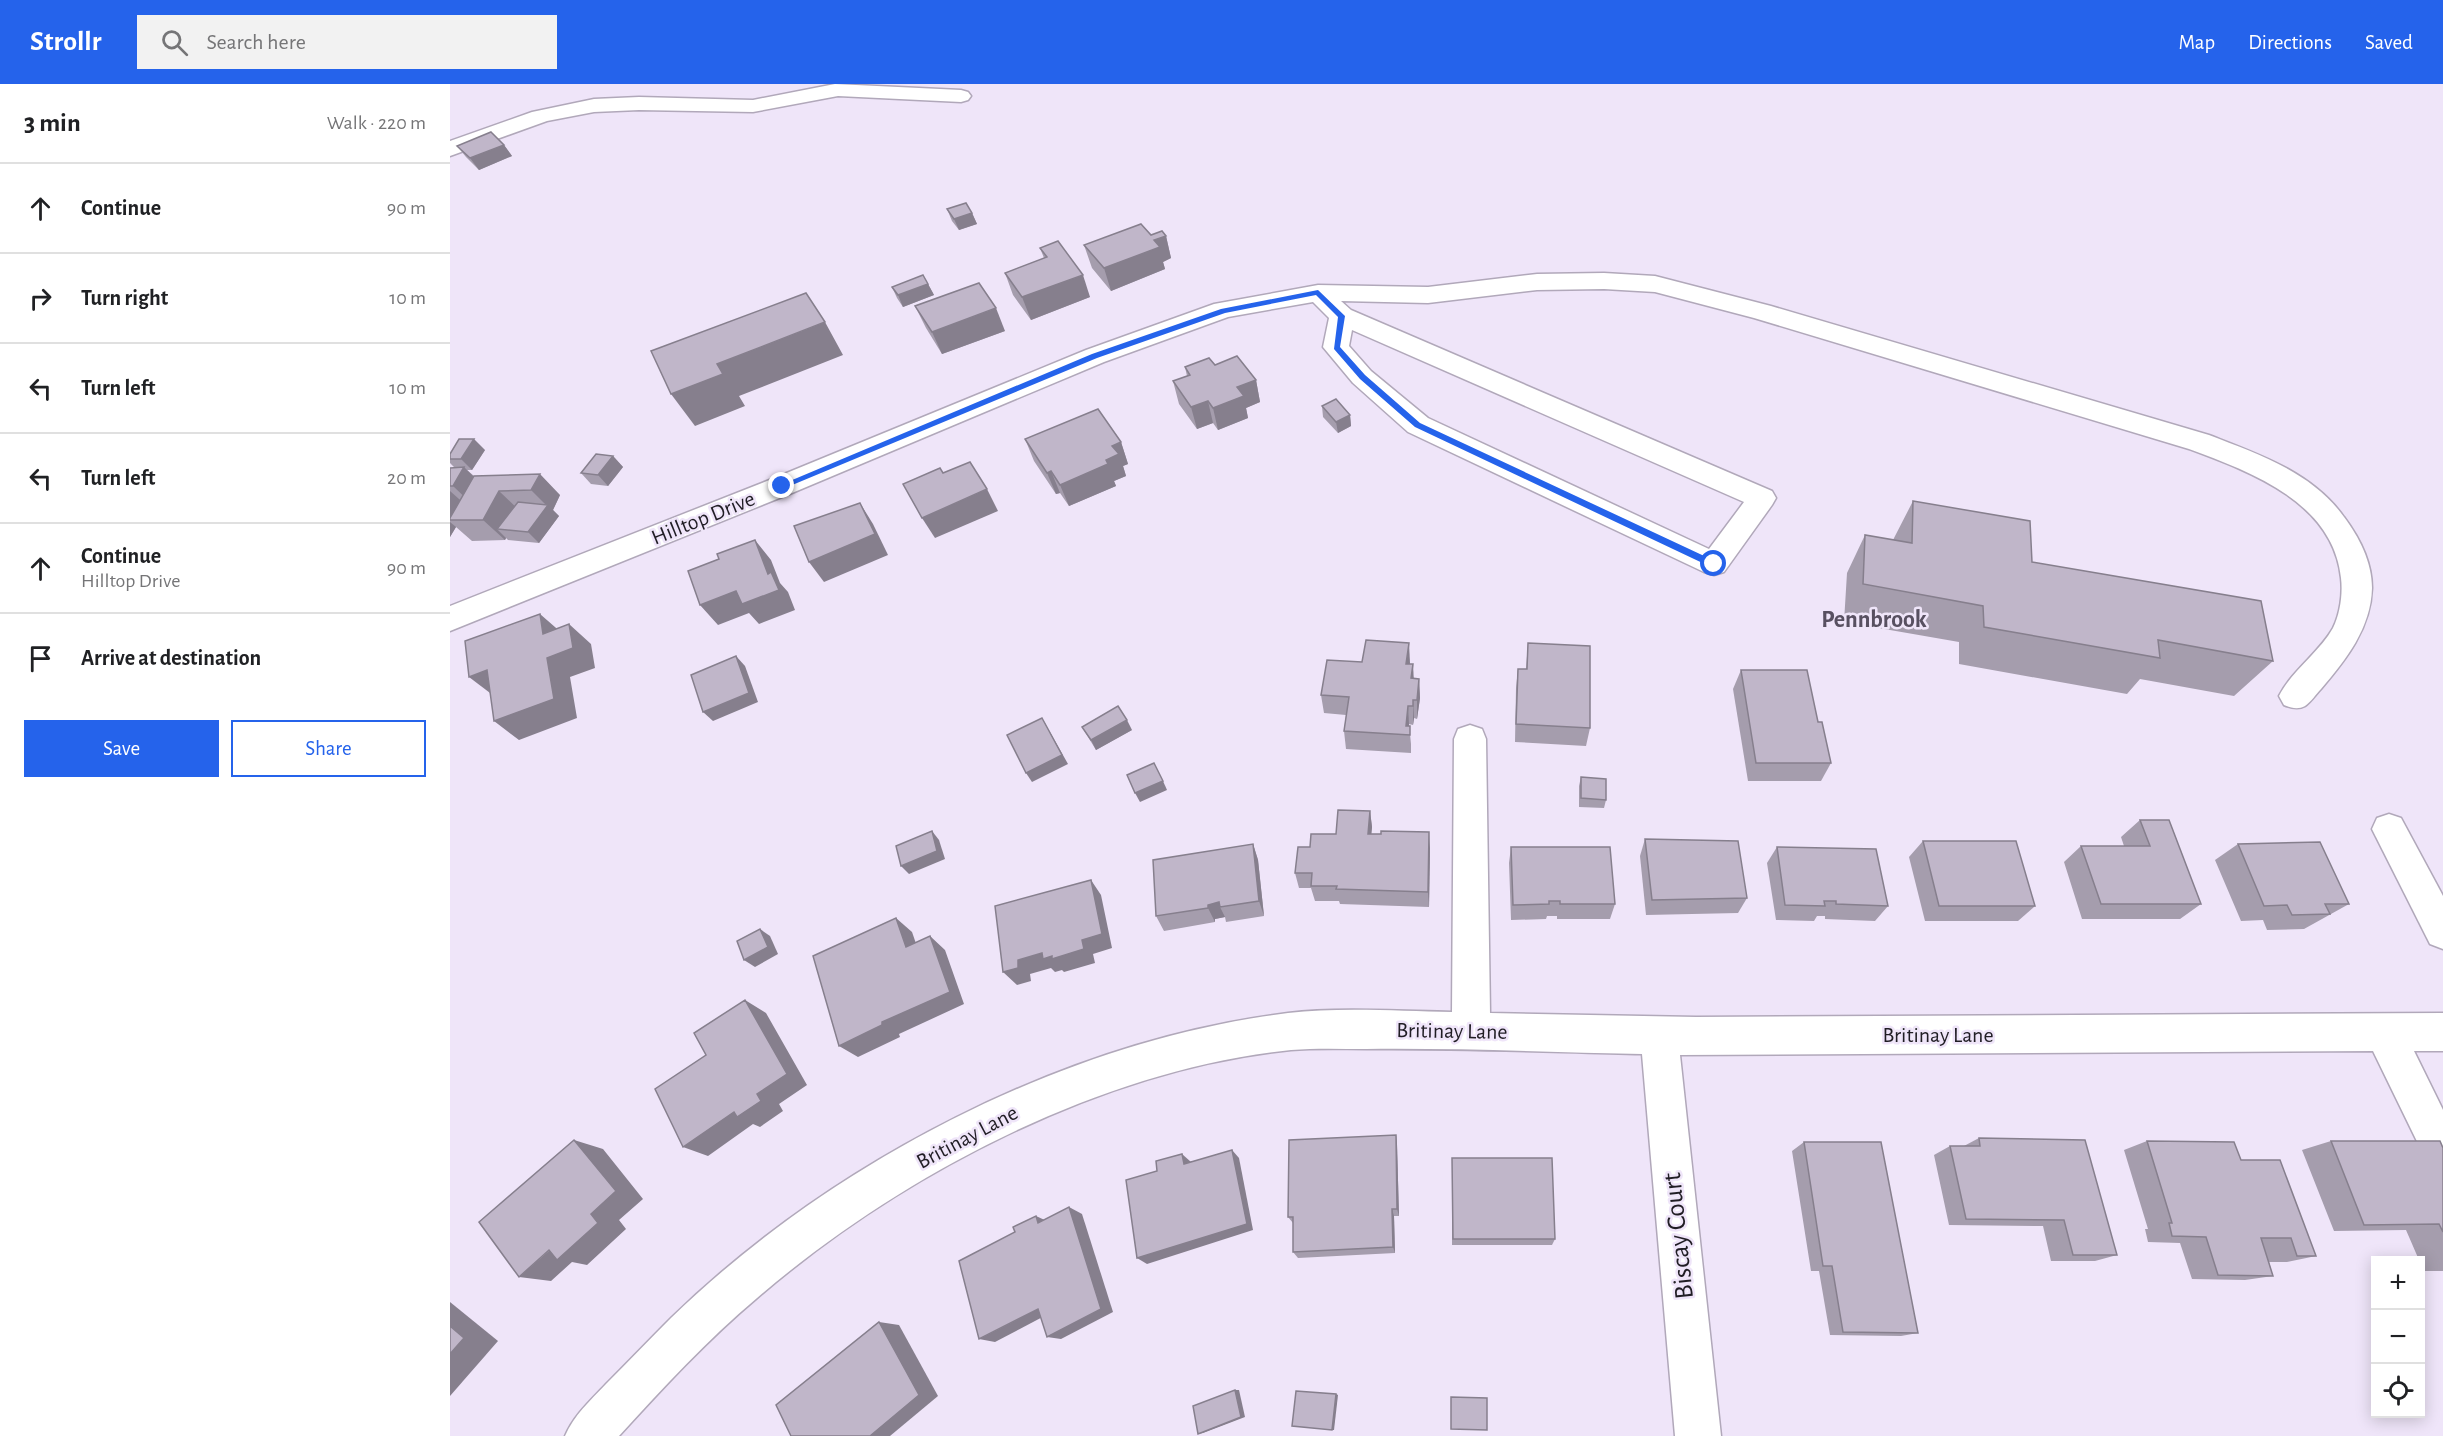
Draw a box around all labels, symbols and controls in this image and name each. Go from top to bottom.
search box [137,15,557,69]
icon: search [158,26,191,59]
text: Strollr [30,28,101,56]
text: Search here [206,31,306,53]
text: Map [2179,32,2215,53]
text: Directions [2248,32,2332,53]
text: Saved [2365,32,2413,53]
text: 3 min [24,110,81,136]
text: Walk · 220 m [327,113,426,133]
icon: ahead [24,192,57,225]
text: Continue [81,197,161,219]
text: 90 m [387,198,426,218]
icon: right [24,282,57,315]
text: Turn right [81,287,168,309]
text: 10 m [389,288,426,308]
icon: left [24,372,57,405]
text: Turn left [81,377,155,399]
text: 10 m [389,378,426,398]
icon: left [24,462,57,495]
text: Turn left [81,467,155,489]
text: 20 m [387,468,426,488]
route end [768,472,794,498]
street label: Hilltop Drive [648,487,758,549]
text: Continue [81,545,161,567]
route start [1700,550,1726,576]
icon: ahead [24,552,57,585]
text: 90 m [387,558,426,578]
text: Hilltop Drive [81,571,180,591]
district label: Pennbrook [1821,608,1927,632]
icon: arrive [24,642,57,675]
text: Arrive at destination [81,647,261,669]
button: Save [24,720,219,777]
button: Share [231,720,426,777]
street label: Britinay Lane [1396,1019,1508,1043]
street label: Britinay Lane [1882,1024,1994,1046]
street label: Britinay Lane [913,1101,1021,1173]
street label: Biscay Court [1658,1171,1699,1300]
map controls [2371,1256,2425,1418]
button: + [2371,1256,2425,1310]
button: − [2371,1310,2425,1364]
button: locate [2371,1364,2425,1418]

